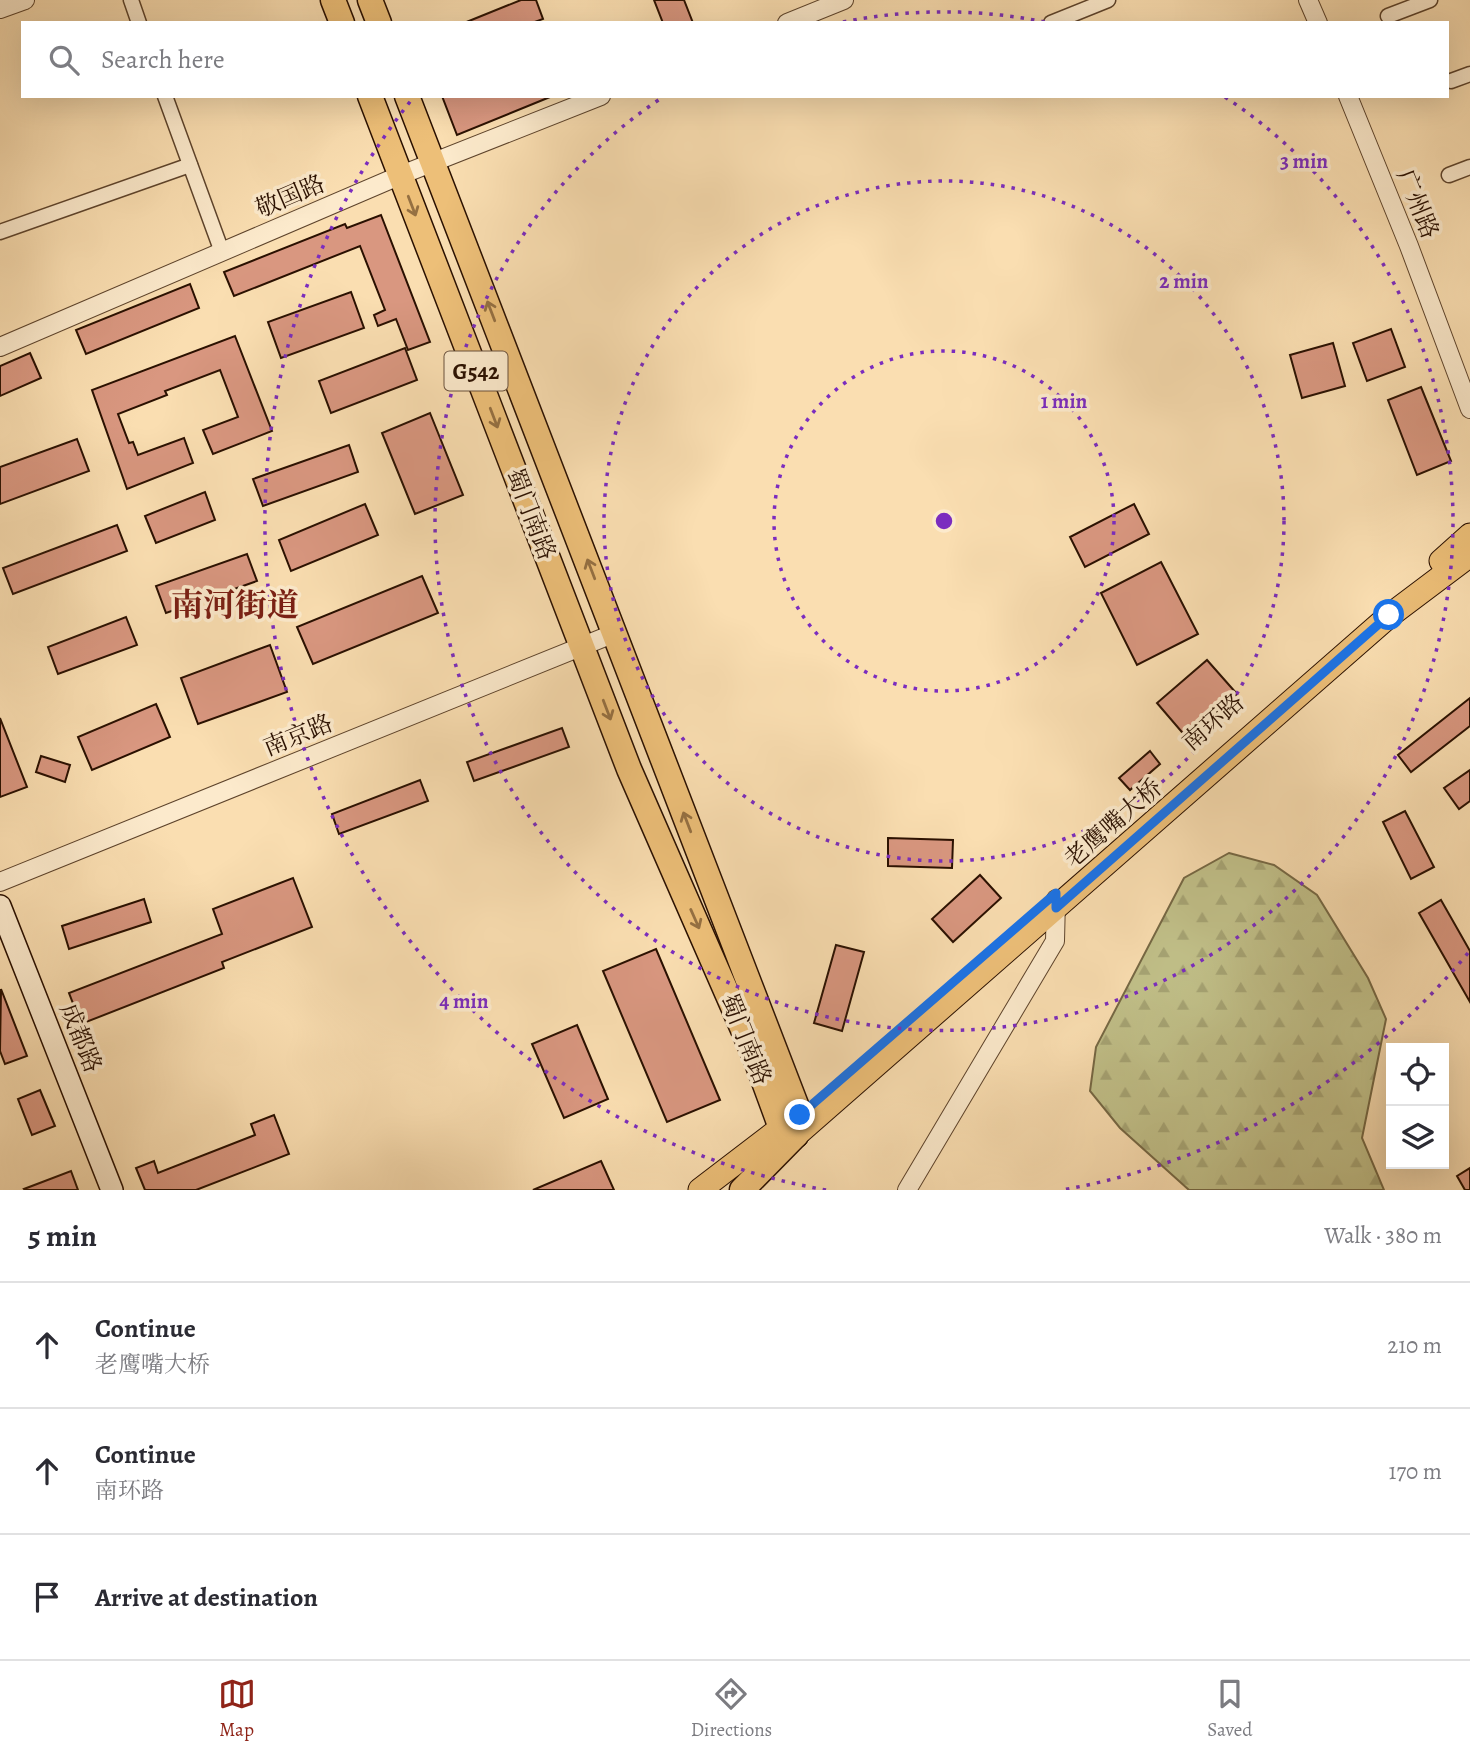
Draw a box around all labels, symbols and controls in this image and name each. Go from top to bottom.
search box [21,21,1449,98]
icon: search [45,41,83,79]
text: Search here [101,42,225,77]
text: 3 min [1280,147,1328,175]
street label: 广州路 [1390,165,1446,243]
street label: 敬国路 [251,167,329,225]
one-way arrow [407,194,420,216]
text: 2 min [1159,267,1209,295]
one-way arrow [483,301,496,323]
road number: G542 [444,352,508,390]
text: 1 min [1041,387,1088,415]
one-way arrow [489,407,502,428]
street label: 蜀门南路 [499,463,563,565]
centre of rings [932,509,956,533]
one-way arrow [583,559,596,581]
district label: 南河街道 [171,583,299,627]
route start [1373,599,1404,630]
street label: 南环路 [1175,686,1251,758]
one-way arrow [601,698,614,720]
street label: 南京路 [259,707,337,763]
street label: 老鹰嘴大桥 [1057,772,1169,874]
one-way arrow [679,812,692,834]
one-way arrow [689,908,702,930]
text: 4 min [439,987,489,1015]
street label: 蜀门南路 [713,989,779,1089]
street label: 成都路 [53,999,109,1077]
map controls [1386,1043,1449,1169]
button: locate [1386,1043,1449,1106]
route end [784,1099,815,1130]
button: layers [1386,1106,1449,1169]
text: 5 min [28,1216,97,1256]
text: Walk · 380 m [1324,1220,1442,1251]
text: Continue [95,1311,196,1346]
icon: ahead [28,1326,66,1364]
text: 210 m [1387,1330,1442,1361]
text: 老鹰嘴大桥 [95,1349,210,1380]
text: Continue [95,1437,196,1472]
icon: ahead [28,1452,66,1490]
text: 170 m [1389,1456,1442,1487]
text: 南环路 [95,1475,164,1506]
icon: arrive [28,1578,66,1616]
text: Arrive at destination [95,1580,318,1615]
tab: Map [218,1675,256,1743]
tab: Directions [691,1675,772,1743]
tab: Saved [1207,1675,1252,1743]

